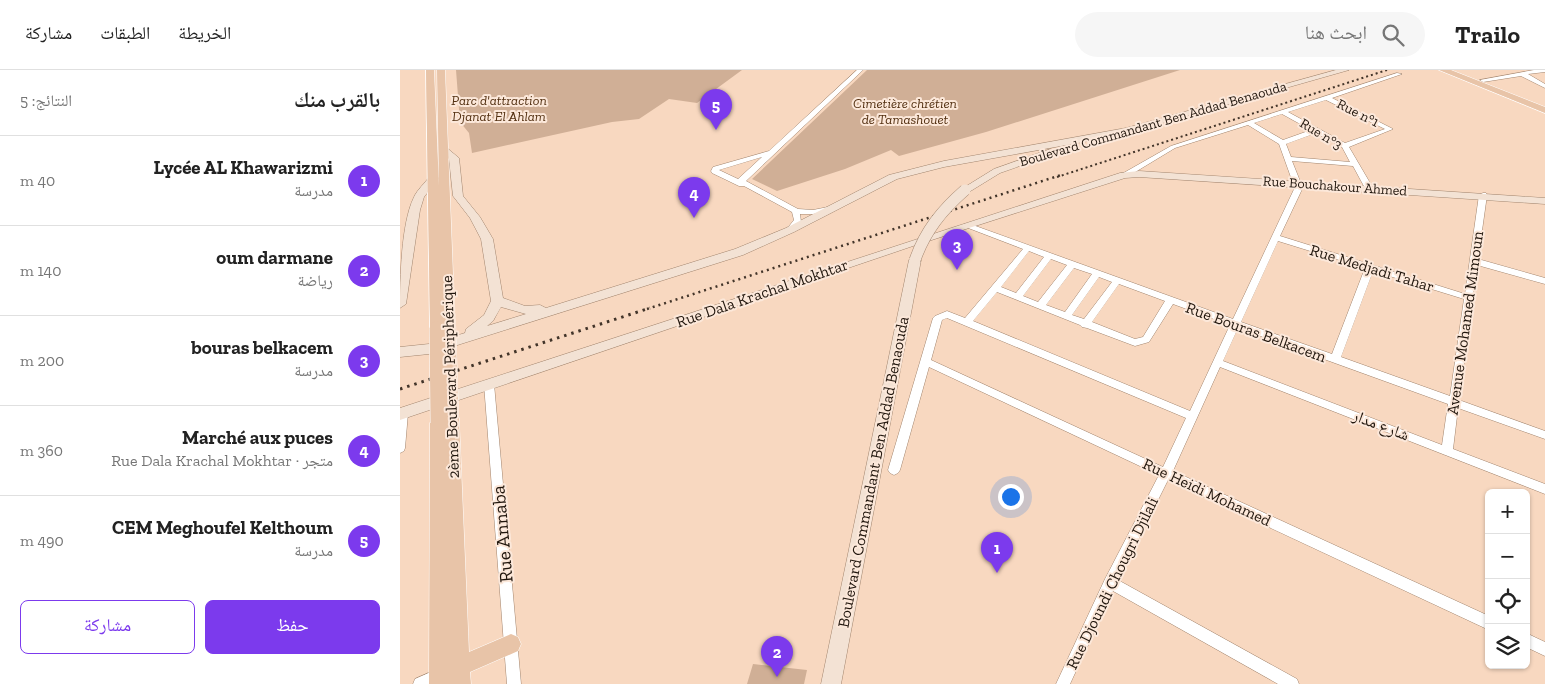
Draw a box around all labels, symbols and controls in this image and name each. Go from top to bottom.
search box [1075,12,1425,57]
text: Trailo [1455,20,1520,49]
text: ابحث هنا [1305,21,1367,44]
icon: search [1379,21,1407,49]
text: مشاركة [25,22,72,44]
text: الطبقات [100,22,150,44]
text: الخريطة [178,22,231,44]
street label: Boulevard Commandant Ben Addad Benaouda [1017,78,1289,170]
text: بالقرب منك [294,87,380,112]
pin: 5 [700,89,732,130]
text: النتائج: 5 [20,91,72,110]
park label: Parc d'attraction Djanat El Ahlam [451,92,547,125]
park label: Cimetière chrétien de Tamashouet [853,95,957,128]
street label: Rue n°1 [1334,95,1383,131]
street label: Rue n°3 [1297,115,1346,153]
text: Lycée AL Khawarizmi [154,156,333,179]
text: 40 m [20,171,55,190]
text: 1 [361,171,367,190]
street label: Rue Bouchakour Ahmed [1262,172,1408,200]
pin: 4 [678,177,710,218]
text: مدرسة [294,181,333,200]
pin: 3 [941,229,973,270]
street label: Avenue Mohamed Mimoun [1443,229,1487,416]
street label: Rue Medjadi Tahar [1308,240,1437,296]
text: oum darmane [216,246,333,269]
street label: Rue Dala Krachal Mokhtar [673,254,851,331]
text: 140 m [20,261,61,280]
text: 2 [360,261,368,280]
text: رياضة [297,271,333,290]
street label: 2ème Boulevard Périphérique [437,275,463,479]
street label: Rue Bouras Belkacem [1183,298,1329,366]
street label: Boulevard Commandant Ben Addad Benaouda [833,314,913,629]
text: bouras belkacem [191,336,333,359]
text: 200 m [20,351,64,370]
text: 3 [360,351,368,370]
text: مدرسة [294,361,333,380]
street label: شارع مدار [1349,405,1412,445]
text: Marché aux puces [182,426,333,449]
text: 360 m [20,441,63,460]
text: 4 [359,441,369,460]
text: متجر · Rue Dala Krachal Mokhtar [111,451,333,470]
street label: Rue Heidi Mohamed [1140,454,1274,530]
street label: Rue Annaba [486,484,518,584]
your location [998,484,1024,510]
map controls [1485,489,1530,669]
button: + [1485,489,1530,534]
street label: Rue Djoundi Chougri Djilali [1062,493,1162,672]
text: CEM Meghoufel Kelthoum [112,516,333,539]
text: 490 m [20,531,64,550]
text: 5 [360,531,368,550]
pin: 1 [981,532,1013,573]
button: − [1485,534,1530,579]
text: مدرسة [294,541,333,560]
button: locate [1485,579,1530,624]
button: مشاركة [20,600,195,654]
button: حفظ [205,600,380,654]
button: layers [1485,624,1530,669]
pin: 2 [761,636,793,677]

